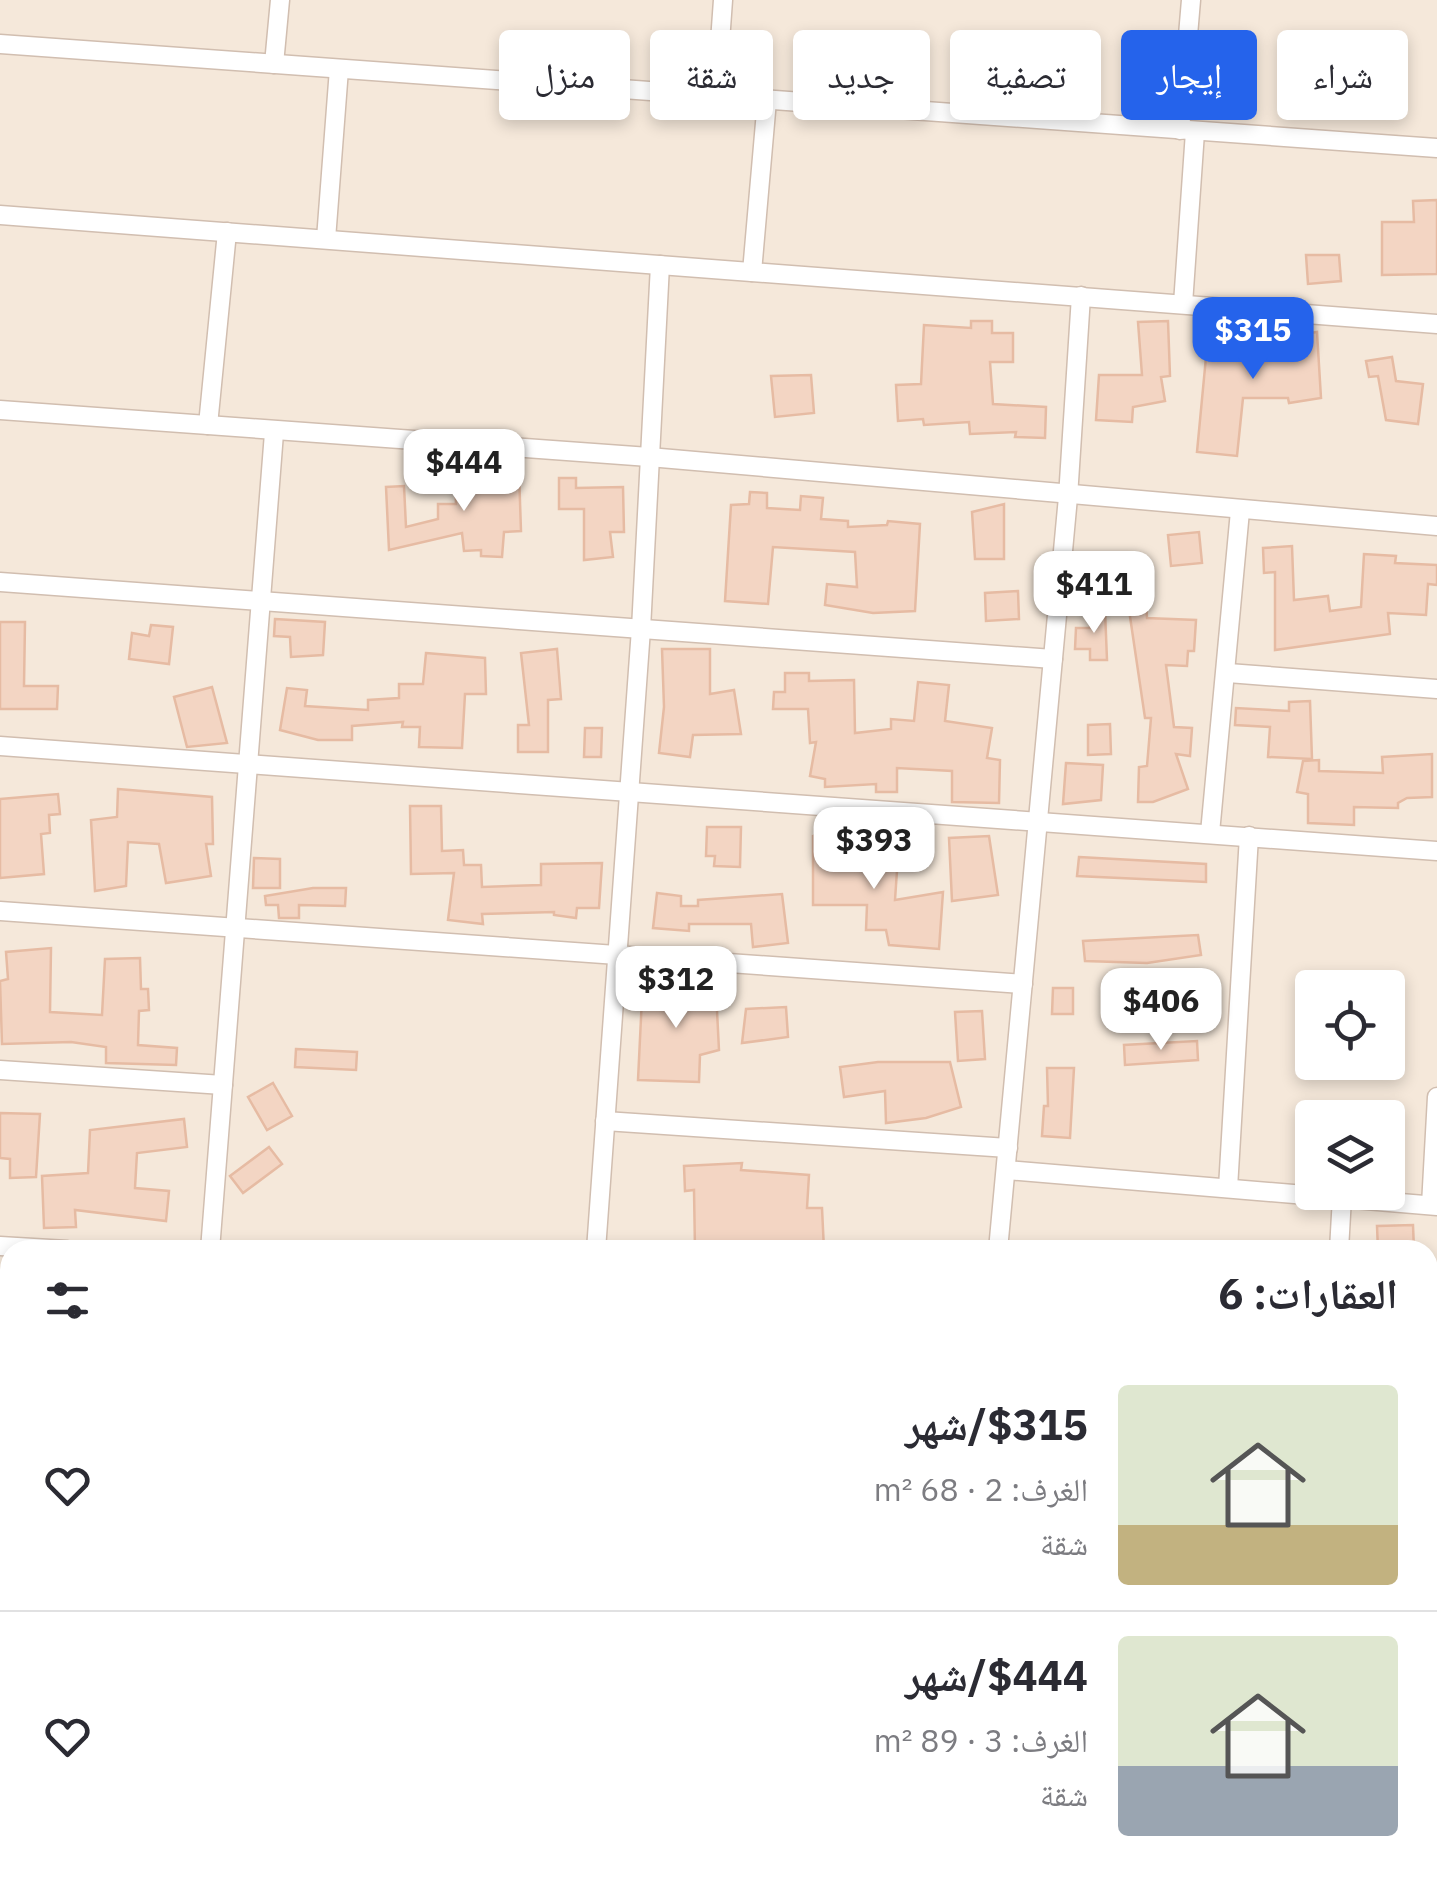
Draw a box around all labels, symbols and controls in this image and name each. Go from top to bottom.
chip: منزل [499,30,630,120]
chip: شقة [650,30,773,120]
chip: جديد [793,30,930,120]
chip: تصفية [950,30,1101,120]
chip: إيجار [1121,30,1257,120]
chip: شراء [1277,30,1408,120]
pin: $315 [1194,297,1312,382]
text: $315 [1215,308,1291,350]
pin: $444 [405,429,523,514]
text: $444 [426,440,502,482]
pin: $411 [1035,551,1153,636]
text: $411 [1056,562,1132,604]
pin: $393 [815,807,933,892]
text: $393 [836,818,912,860]
pin: $312 [617,946,735,1031]
text: $312 [638,957,714,999]
pin: $406 [1102,968,1220,1053]
map controls [1295,970,1405,1210]
button: locate [1295,970,1405,1080]
text: $406 [1123,979,1199,1021]
button: layers [1295,1100,1405,1210]
text: العقارات: 6 [1218,1266,1398,1321]
icon: filters [40,1273,95,1328]
text: $315/شهر [905,1397,1088,1452]
icon: home [1198,1425,1318,1545]
icon: heart [40,1458,95,1513]
text: الغرف: 2 · 68 m² [874,1468,1088,1510]
text: شقة [1040,1522,1088,1564]
text: $444/شهر [905,1648,1088,1703]
icon: home [1198,1676,1318,1796]
icon: heart [40,1709,95,1764]
text: الغرف: 3 · 89 m² [874,1719,1088,1761]
text: شقة [1040,1773,1088,1815]

